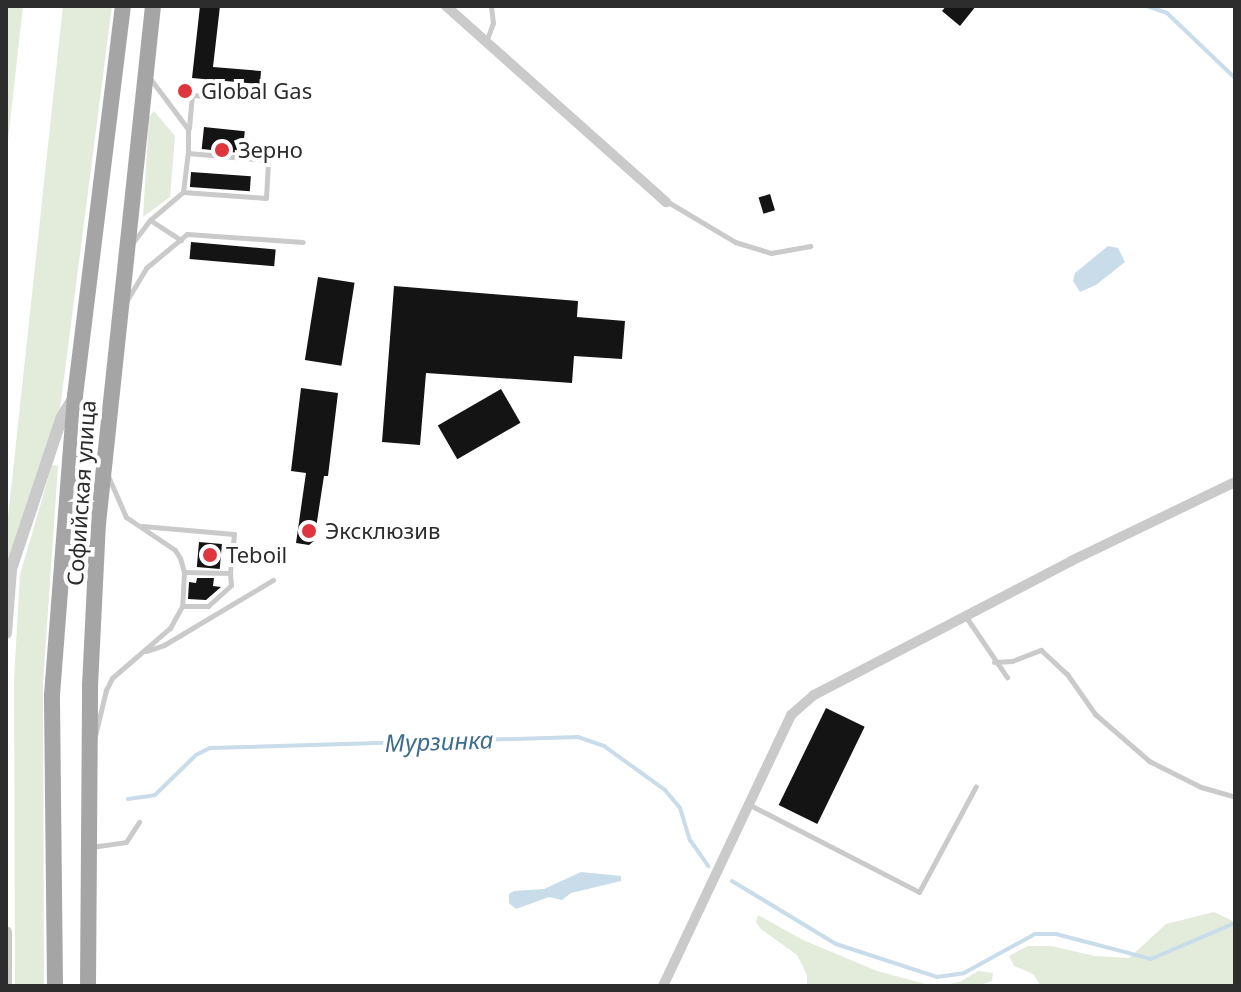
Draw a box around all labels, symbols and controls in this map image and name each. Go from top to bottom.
place label: Global Gas [201,78,312,104]
marker: Global Gas [176,82,194,100]
place label: Зерно [238,137,303,163]
marker: Зерно [213,141,231,159]
street label: Софийская улица [61,399,101,587]
place label: Эксклюзив [325,518,440,544]
marker: Эксклюзив [300,522,318,540]
place label: Teboil [226,542,287,568]
marker: Teboil [201,546,219,564]
water label: Мурзинка [384,725,494,757]

